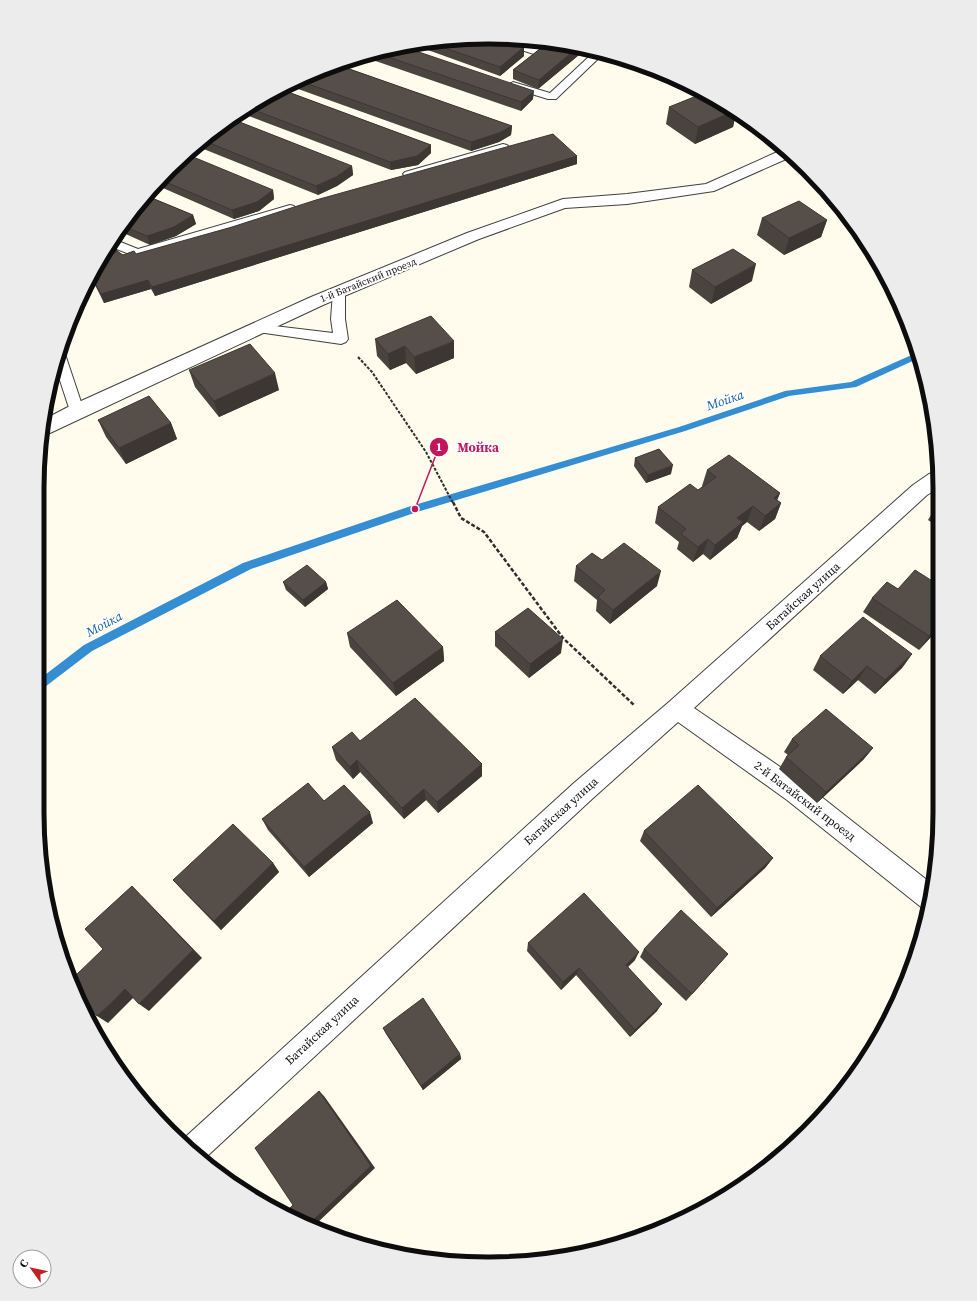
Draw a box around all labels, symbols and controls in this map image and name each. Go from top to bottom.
street label: 1-й Батайский проезд [318,255,418,305]
water label: Мойка [703,386,746,415]
callout: Мойка [429,435,507,460]
text: 1 [436,439,442,455]
text: Мойка [457,439,499,456]
street label: Батайская улица [762,558,844,634]
water label: Мойка [82,607,125,641]
street label: 2-й Батайский проезд [751,757,859,845]
street label: Батайская улица [520,773,602,849]
street label: Батайская улица [282,991,363,1068]
north arrow [12,1249,52,1289]
text: С [16,1257,32,1271]

